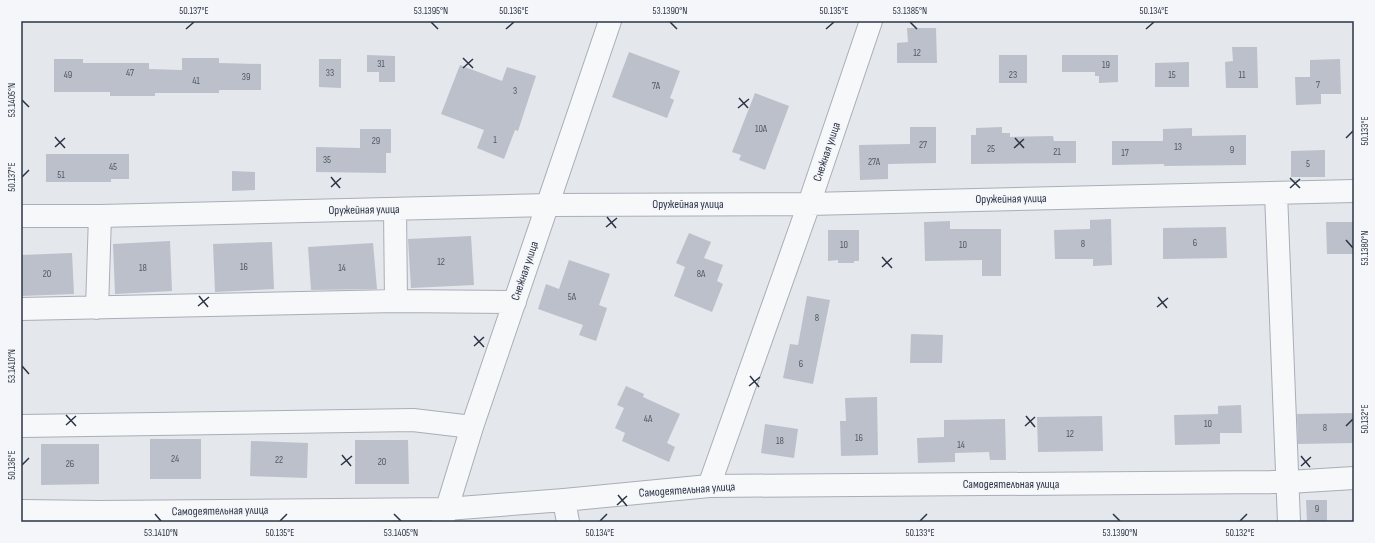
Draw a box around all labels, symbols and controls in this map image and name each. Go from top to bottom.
text: 50.137°E [179,5,209,17]
text: 53.1395°N [414,5,448,17]
text: 50.136°E [499,5,529,17]
text: 53.1390°N [653,5,687,17]
text: 50.135°E [820,5,848,17]
text: 53.1385°N [893,5,927,17]
text: 50.134°E [1140,5,1168,17]
house number: 12 [913,47,921,59]
house number: 31 [377,58,385,70]
house number: 19 [1102,59,1110,71]
house number: 47 [126,67,134,79]
house number: 33 [326,67,334,79]
house number: 49 [64,69,72,81]
house number: 23 [1009,69,1017,81]
house number: 15 [1168,69,1176,81]
house number: 11 [1239,69,1246,81]
house number: 39 [242,71,250,83]
house number: 41 [192,75,200,87]
house number: 7 [1316,79,1320,91]
house number: 7А [652,80,661,92]
text: 53.1405°N [6,83,18,117]
house number: 3 [513,85,517,97]
text: 50.133°E [1359,116,1371,146]
street label: Снежная улица [810,120,844,184]
house number: 10А [755,123,768,135]
house number: 1 [493,134,497,146]
house number: 29 [372,135,380,147]
house number: 27 [919,139,927,151]
house number: 13 [1174,141,1182,153]
house number: 25 [987,143,995,155]
house number: 9 [1230,144,1234,156]
house number: 21 [1053,146,1061,158]
house number: 17 [1121,147,1129,159]
house number: 35 [323,154,331,166]
house number: 27А [868,156,881,168]
house number: 5 [1306,158,1310,170]
house number: 45 [109,161,117,173]
text: 50.137°E [6,162,18,192]
house number: 51 [57,169,65,181]
street label: Оружейная улица [975,191,1047,207]
street label: Оружейная улица [652,197,724,212]
street label: Оружейная улица [328,202,400,218]
text: 53.1380°N [1359,231,1371,265]
house number: 6 [1193,237,1197,249]
house number: 8 [1081,238,1085,250]
street label: Снежная улица [508,239,542,303]
house number: 10 [840,239,848,251]
house number: 10 [959,239,967,251]
house number: 12 [437,256,445,268]
house number: 16 [240,261,248,273]
house number: 18 [139,262,147,274]
house number: 14 [338,262,346,274]
house number: 20 [43,268,51,280]
house number: 8А [697,268,706,280]
house number: 5А [568,291,577,303]
house number: 8 [815,312,819,324]
text: 53.1410°N [6,349,18,383]
house number: 6 [799,358,803,370]
text: 50.132°E [1359,404,1371,434]
house number: 4А [644,413,653,425]
house number: 10 [1204,418,1212,430]
house number: 8 [1323,422,1327,434]
house number: 12 [1066,428,1074,440]
house number: 16 [855,432,863,444]
house number: 18 [776,435,784,447]
house number: 14 [957,439,965,451]
text: 50.136°E [6,450,18,480]
house number: 24 [171,453,179,465]
house number: 22 [275,454,283,466]
house number: 20 [378,456,386,468]
house number: 26 [66,458,74,470]
street label: Самодеятельная улица [963,477,1060,492]
street label: Самодеятельная улица [638,479,736,501]
street label: Самодеятельная улица [172,503,269,519]
house number: 9 [1315,503,1319,515]
text: 53.1410°N [144,527,178,539]
text: 50.135°E [266,527,294,539]
text: 53.1405°N [384,527,418,539]
text: 50.134°E [586,527,614,539]
text: 50.133°E [905,527,935,539]
text: 53.1390°N [1103,527,1137,539]
text: 50.132°E [1225,527,1255,539]

